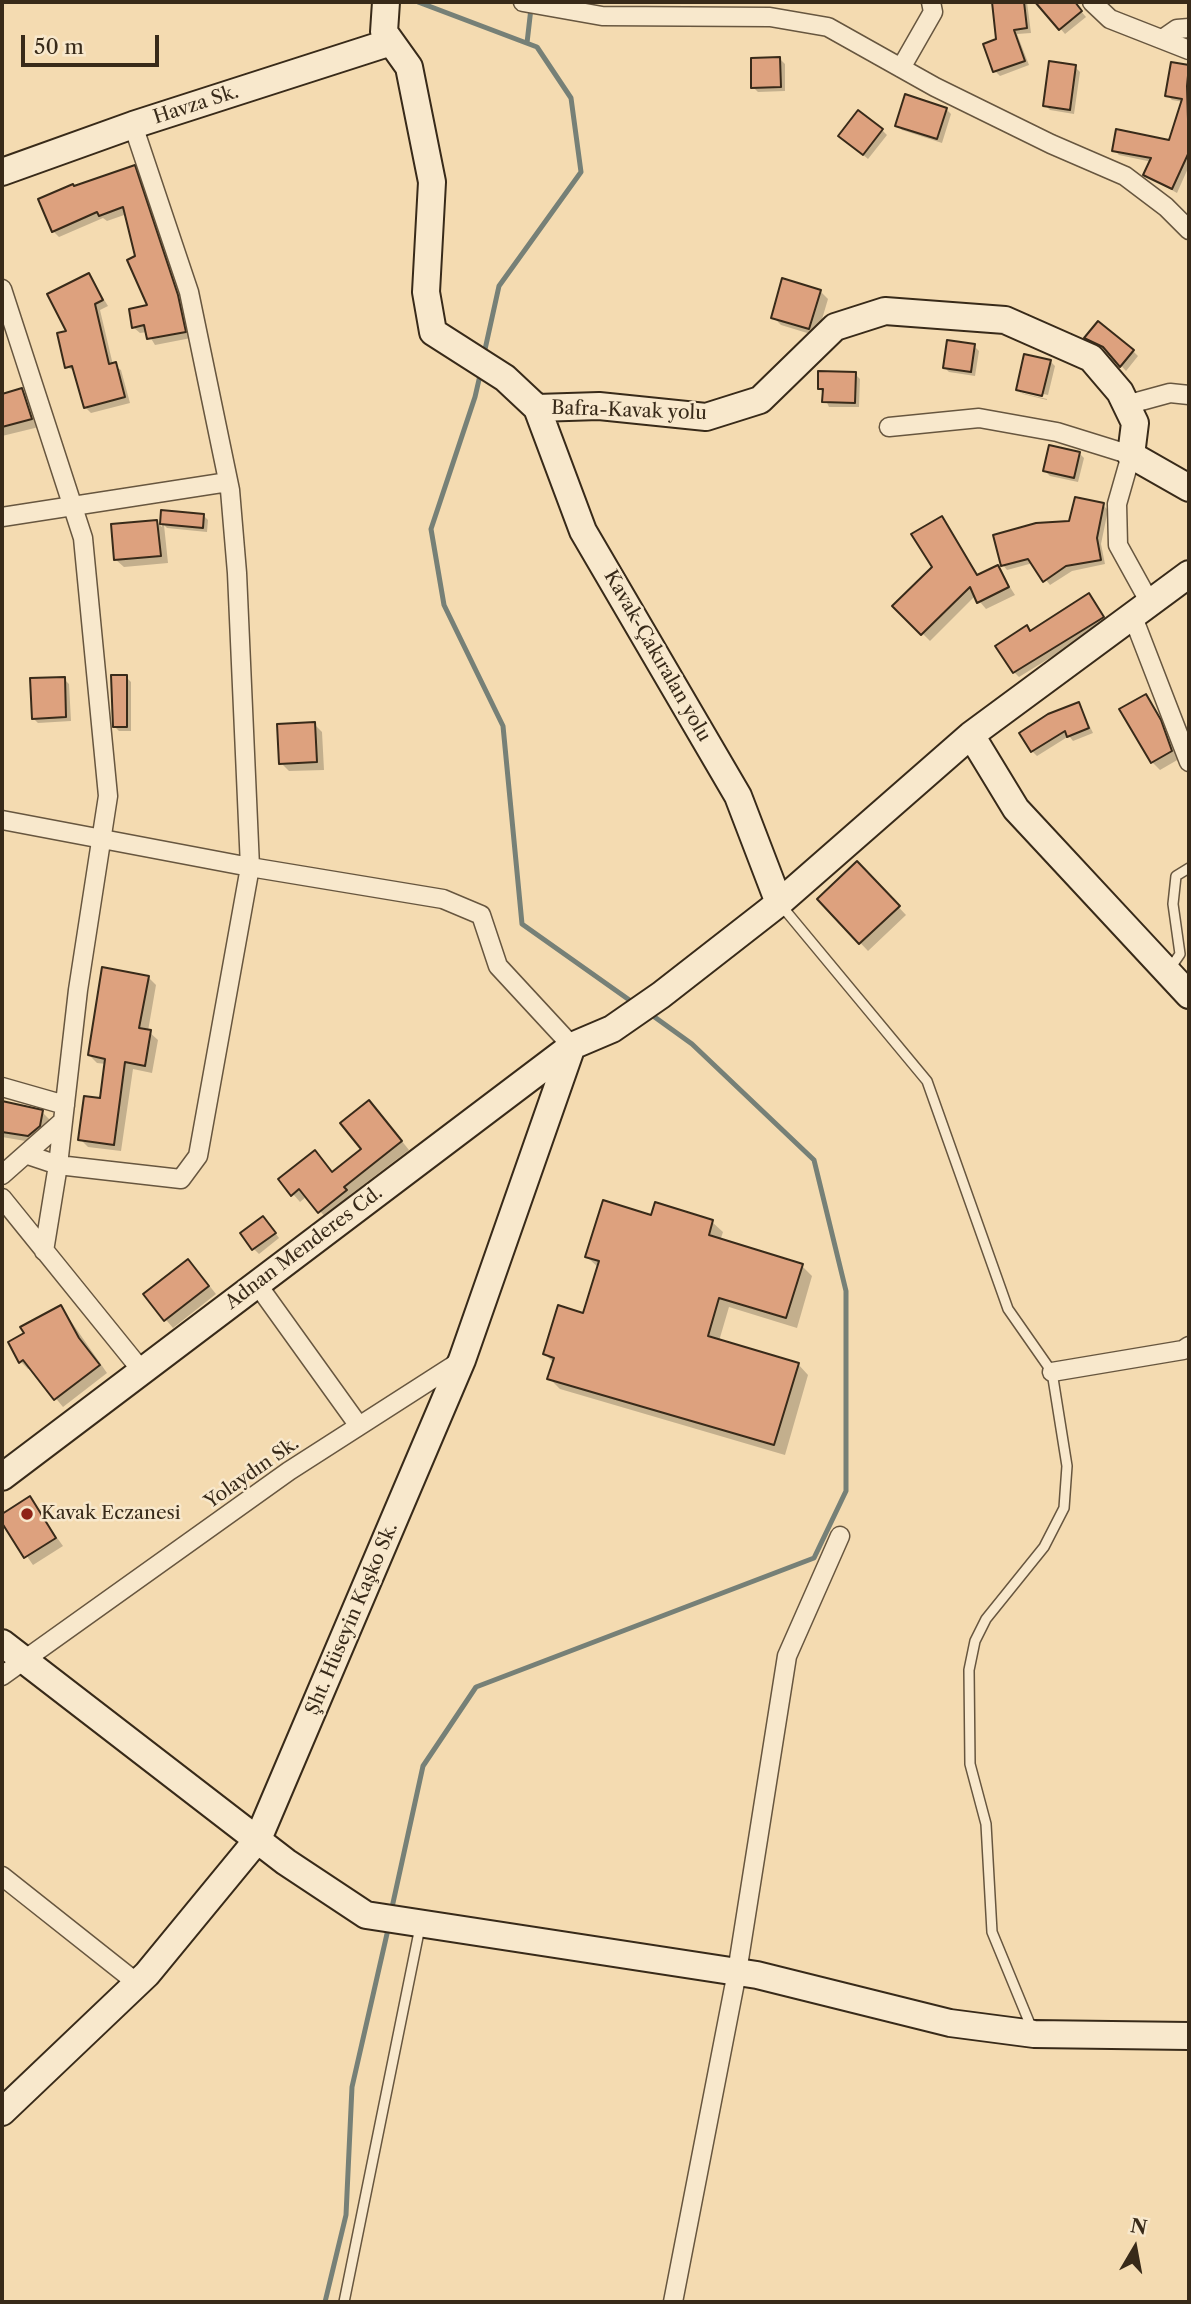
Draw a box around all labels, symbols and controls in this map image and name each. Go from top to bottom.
scale bar [24,21,163,65]
text: 50 m [34,34,84,59]
street label: Havza Sk. [151,81,241,129]
street label: Bafra-Kavak yolu [551,397,707,425]
street label: Kavak-Çakıralan yolu [599,566,715,746]
street label: Adnan Menderes Cd. [221,1182,387,1314]
street label: Yolaydın Sk. [200,1432,304,1514]
place label: Kavak Eczanesi [41,1503,181,1525]
marker: Kavak Eczanesi [19,1506,35,1522]
street label: Şht. Hüseyin Kaşko Sk. [301,1519,403,1719]
north arrow [1100,2213,1170,2283]
text: N [1129,2214,1149,2240]

